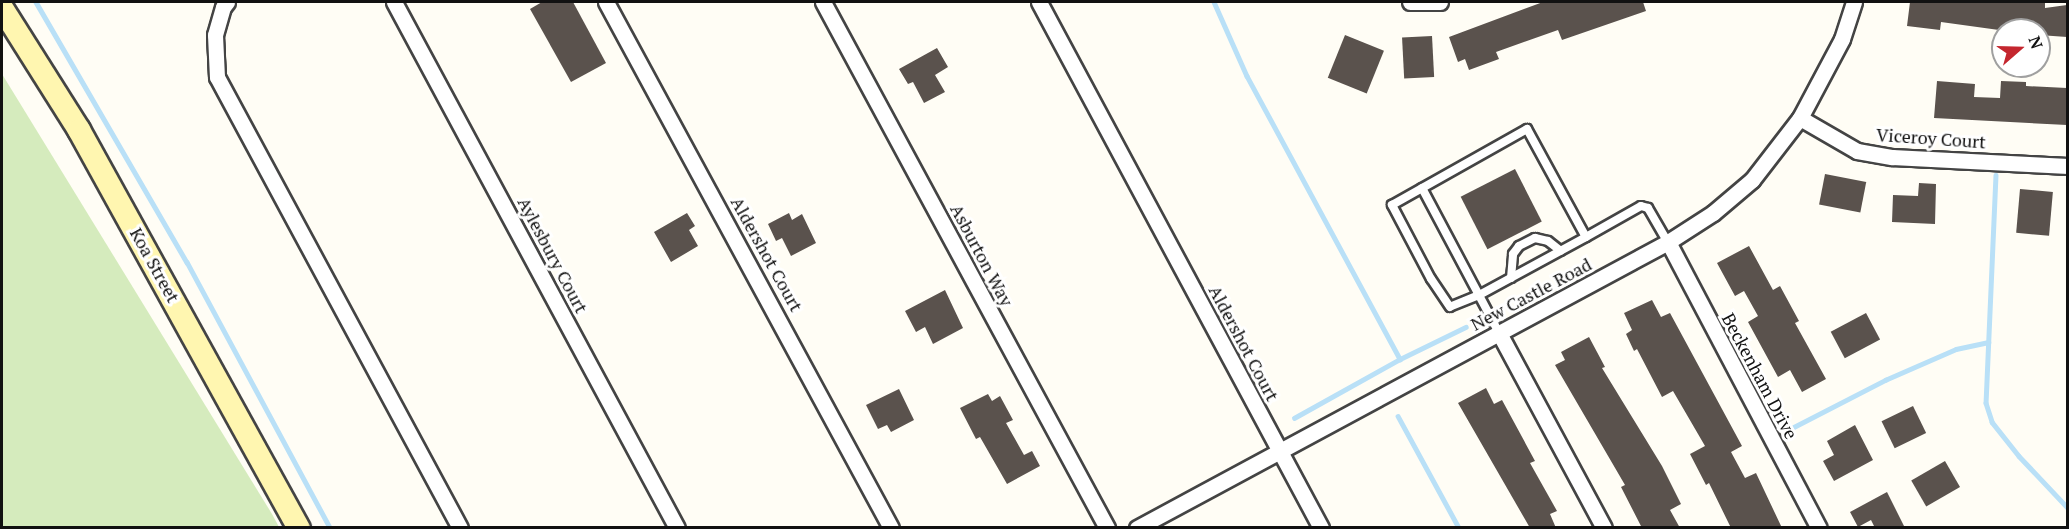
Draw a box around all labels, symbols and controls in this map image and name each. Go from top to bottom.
north arrow [1991,18,2051,78]
text: N [2024,33,2048,52]
street label: Viceroy Court [1875,123,1987,153]
street label: Aylesbury Court [513,193,593,317]
street label: Aldershot Court [727,193,807,315]
street label: Asburton Way [946,200,1018,310]
street label: Koa Street [126,224,184,306]
street label: New Castle Road [1467,253,1595,335]
street label: Aldershot Court [1204,281,1284,405]
street label: Beckenham Drive [1718,309,1802,443]

